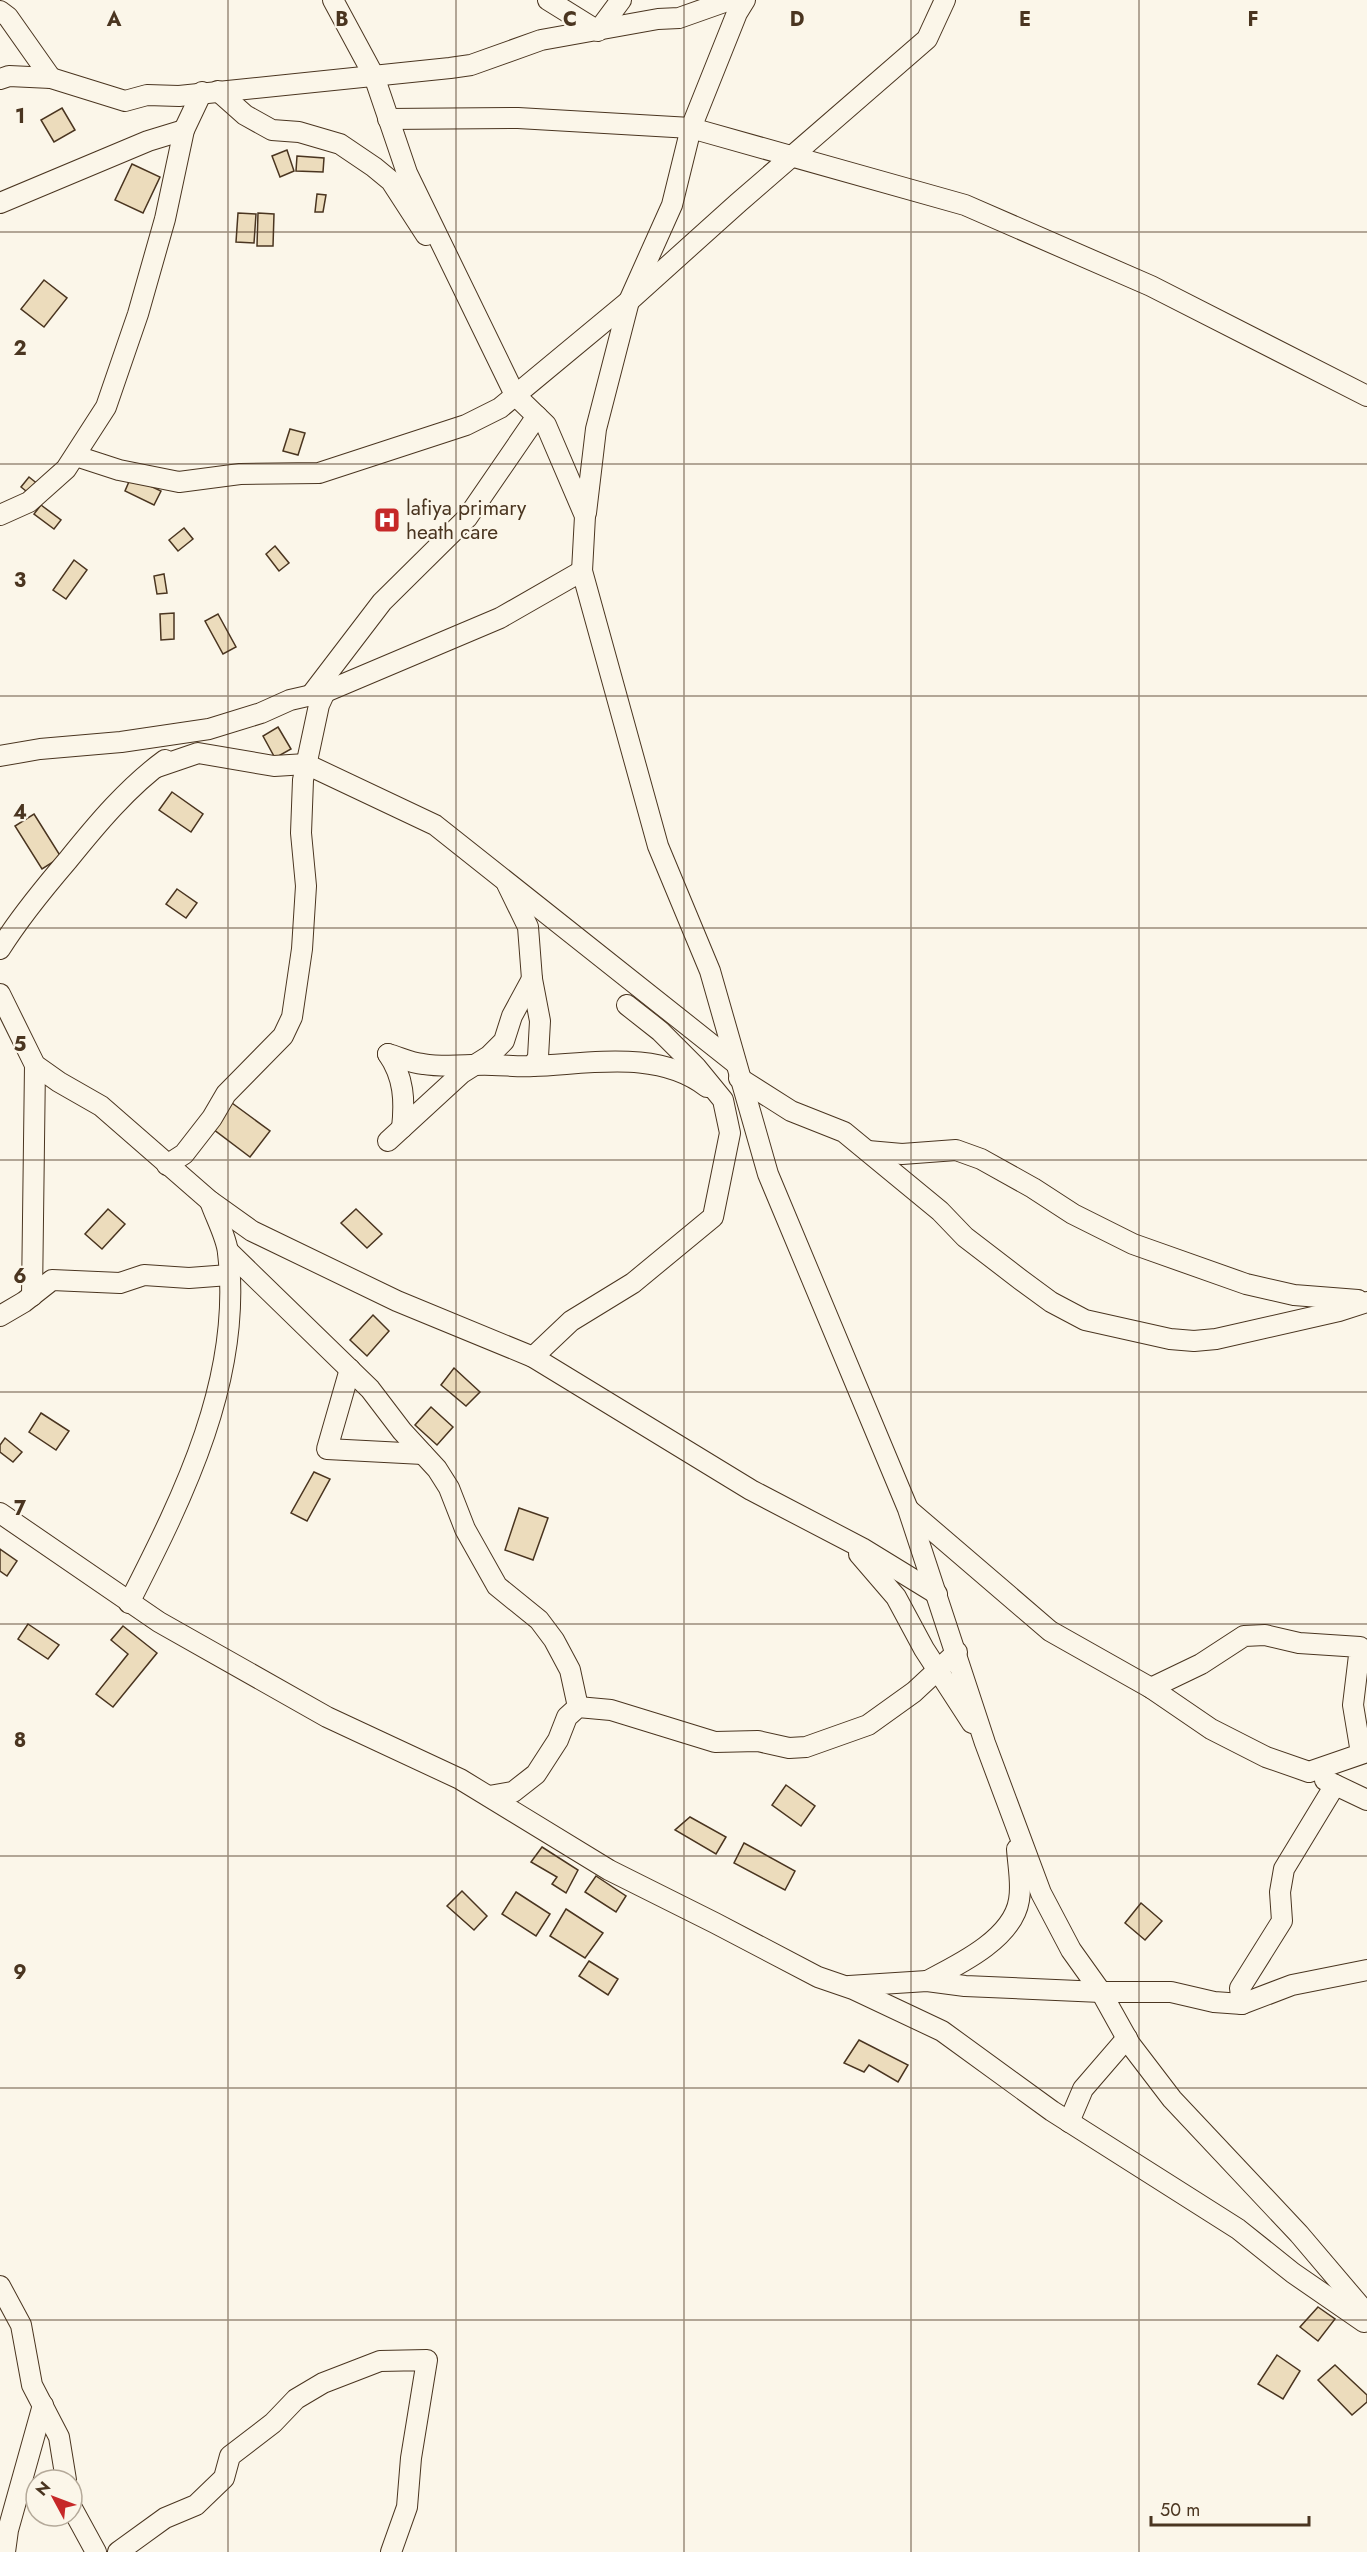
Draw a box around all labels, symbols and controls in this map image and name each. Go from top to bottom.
text: A [106,5,122,34]
text: B [335,5,349,34]
text: C [563,5,577,34]
text: D [790,5,804,34]
text: E [1019,5,1031,34]
text: F [1247,5,1259,34]
text: 1 [15,102,25,131]
text: 2 [13,334,27,363]
place label: lafiya primary heath care [406,493,527,547]
hospital icon: lafiya primary heath care [372,505,402,535]
text: 3 [14,566,26,595]
text: 4 [13,798,27,827]
text: 5 [14,1030,27,1059]
text: 6 [13,1262,27,1291]
text: 7 [14,1494,27,1523]
text: 8 [14,1726,26,1755]
text: 9 [13,1958,27,1987]
north arrow [24,2468,84,2528]
text: N [30,2476,56,2501]
scale bar [1151,2489,1308,2527]
text: 50 m [1160,2497,1200,2523]

